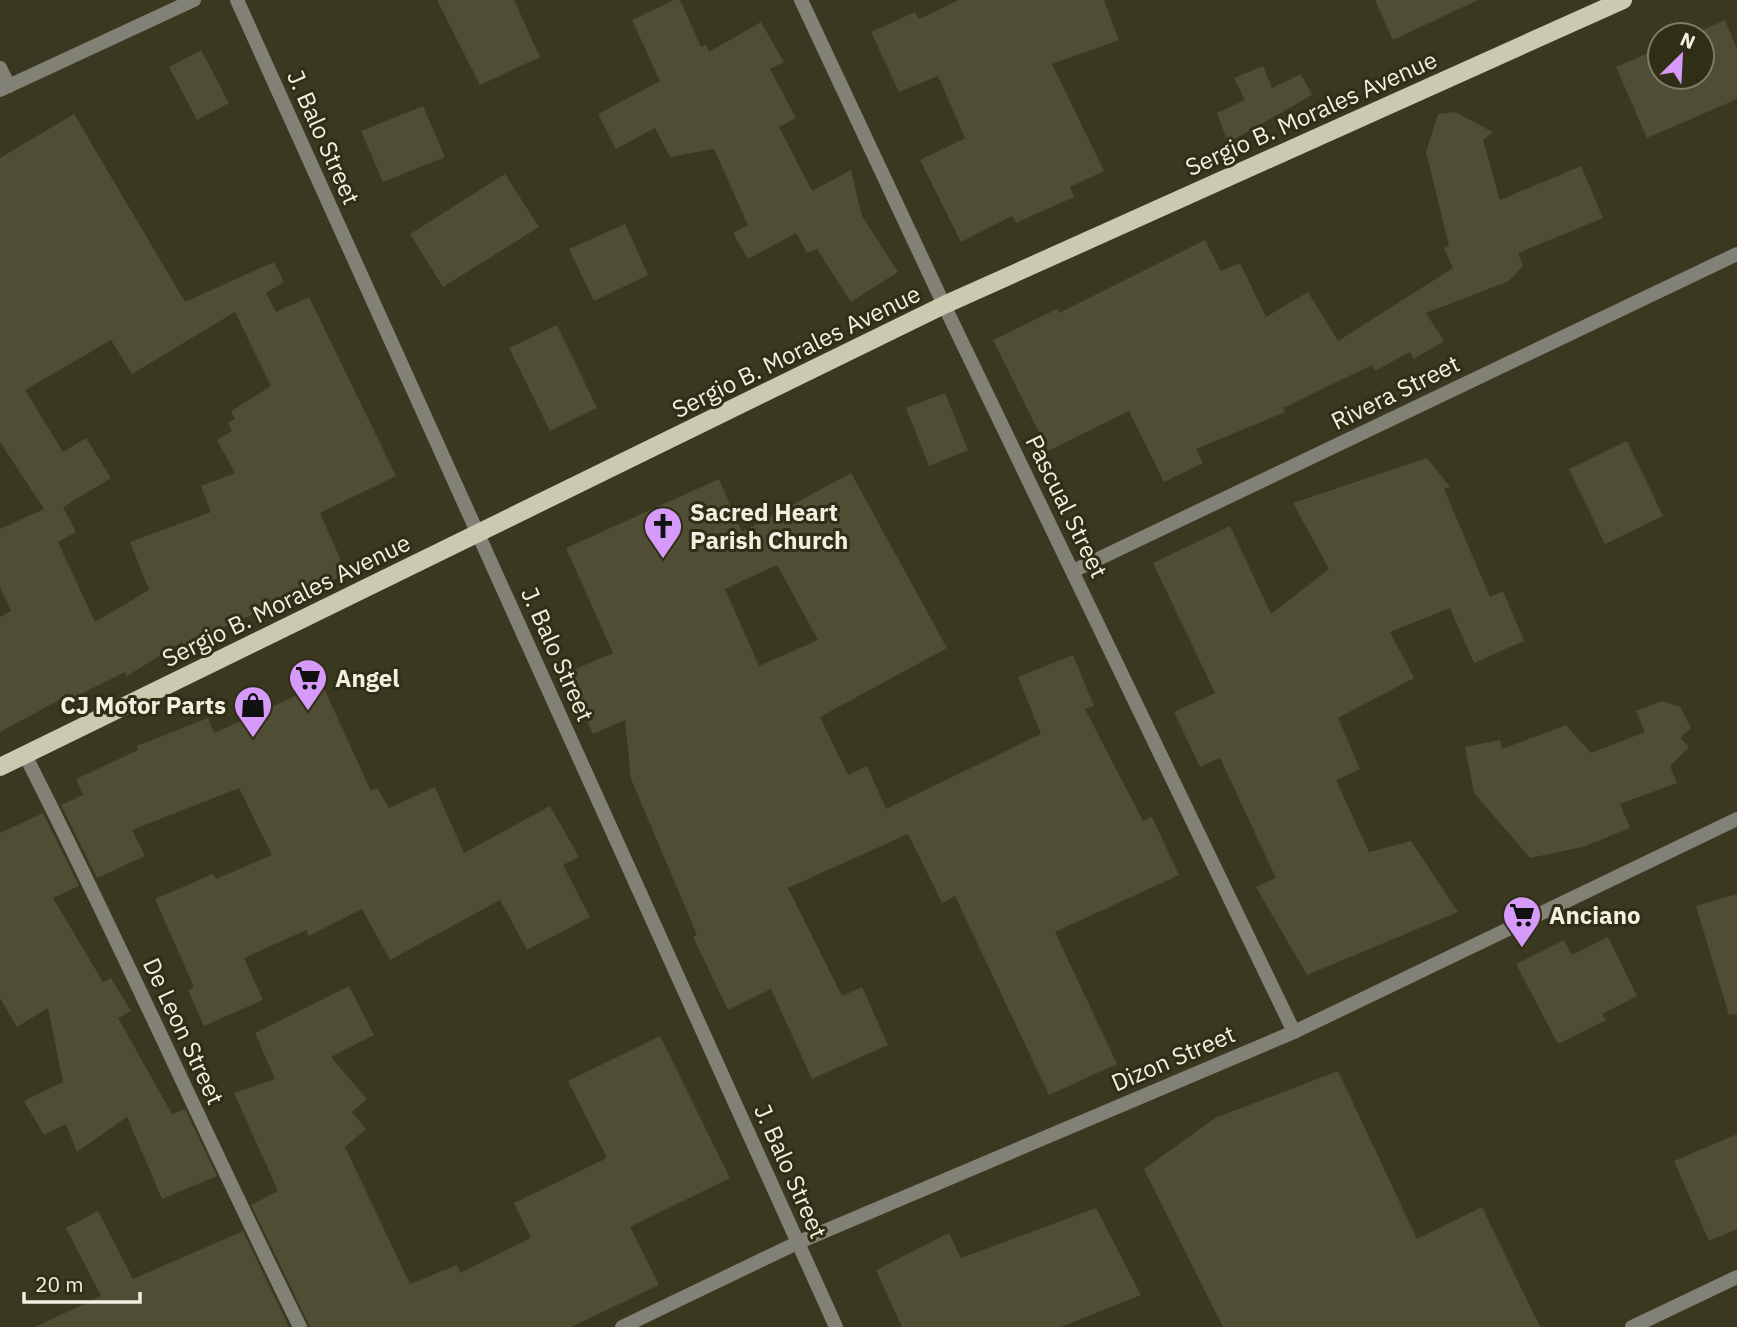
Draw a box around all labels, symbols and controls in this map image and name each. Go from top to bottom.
north arrow [1646,21,1716,91]
text: N [1677,27,1699,54]
street label: Sergio B. Morales Avenue [1180,43,1442,183]
street label: J. Balo Street [280,65,368,209]
street label: Sergio B. Morales Avenue [667,277,925,425]
street label: Rivera Street [1325,347,1465,437]
street label: Pascual Street [1019,429,1115,583]
place label: Sacred Heart Parish Church [690,496,848,556]
church icon: Sacred Heart Parish Church [642,505,684,560]
street label: Sergio B. Morales Avenue [157,526,415,674]
street label: J. Balo Street [514,582,602,726]
supermarket icon: Angel [287,657,329,712]
place label: Angel [335,662,400,694]
shop icon: CJ Motor Parts [232,684,274,739]
place label: CJ Motor Parts [60,689,226,721]
supermarket icon: Anciano [1501,894,1543,949]
place label: Anciano [1549,899,1641,931]
street label: De Leon Street [136,952,232,1110]
street label: Dizon Street [1106,1018,1240,1098]
street label: J. Balo Street [747,1099,835,1243]
scale bar [24,1260,140,1304]
text: 20 m [35,1270,84,1298]

